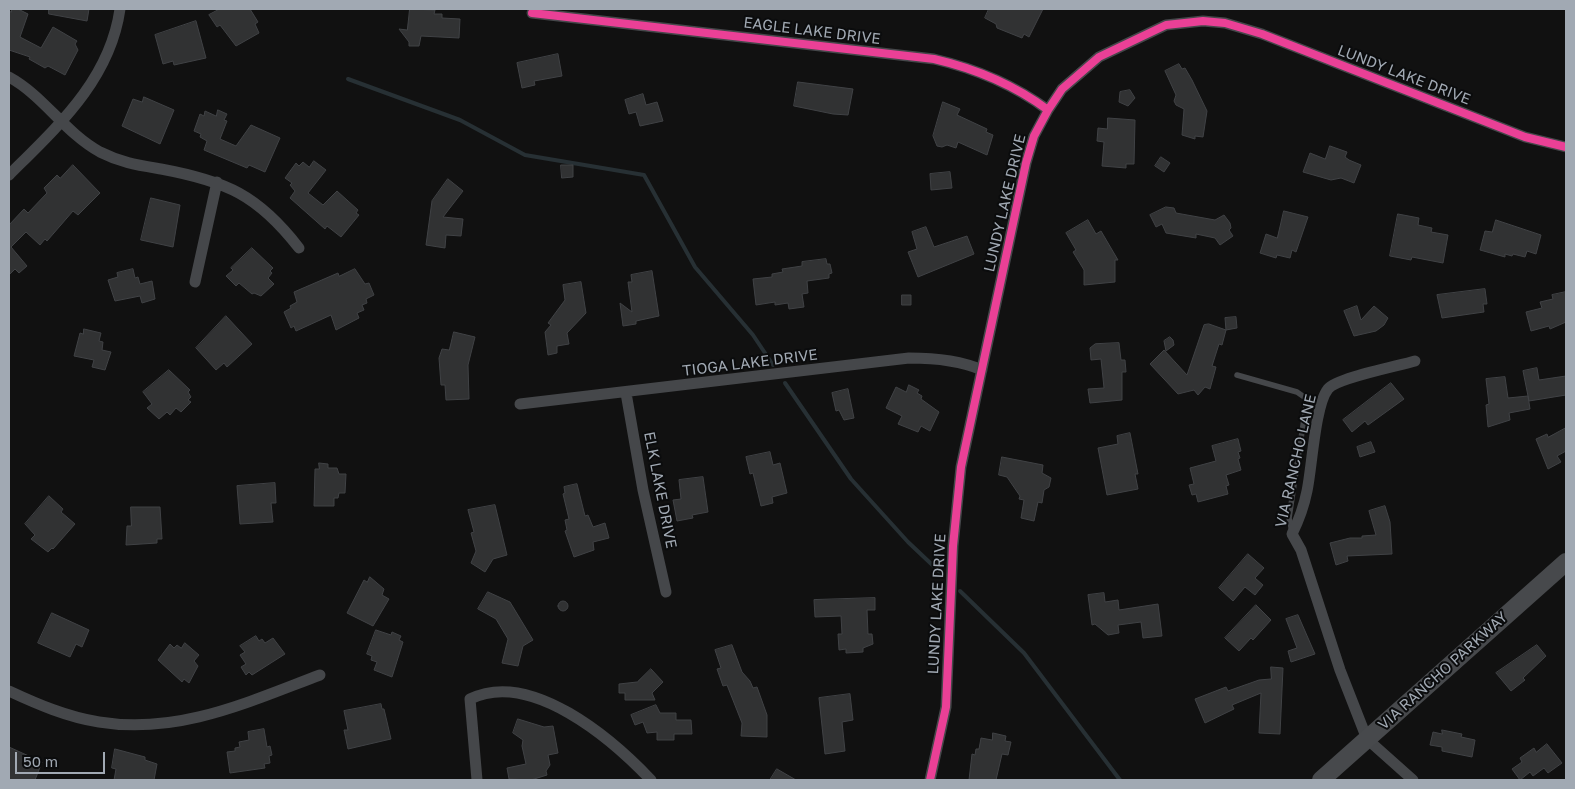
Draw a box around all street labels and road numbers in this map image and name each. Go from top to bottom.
street label: EAGLE LAKE DRIVE [742,14,882,48]
street label: LUNDY LAKE DRIVE [1335,41,1473,109]
street label: LUNDY LAKE DRIVE [980,132,1030,274]
street label: TIOGA LAKE DRIVE [681,346,819,380]
street label: VIA RANCHO LANE [1272,393,1320,529]
street label: ELK LAKE DRIVE [640,430,680,550]
street label: LUNDY LAKE DRIVE [924,533,950,675]
street label: VIA RANCHO PARKWAY [1375,608,1511,734]

